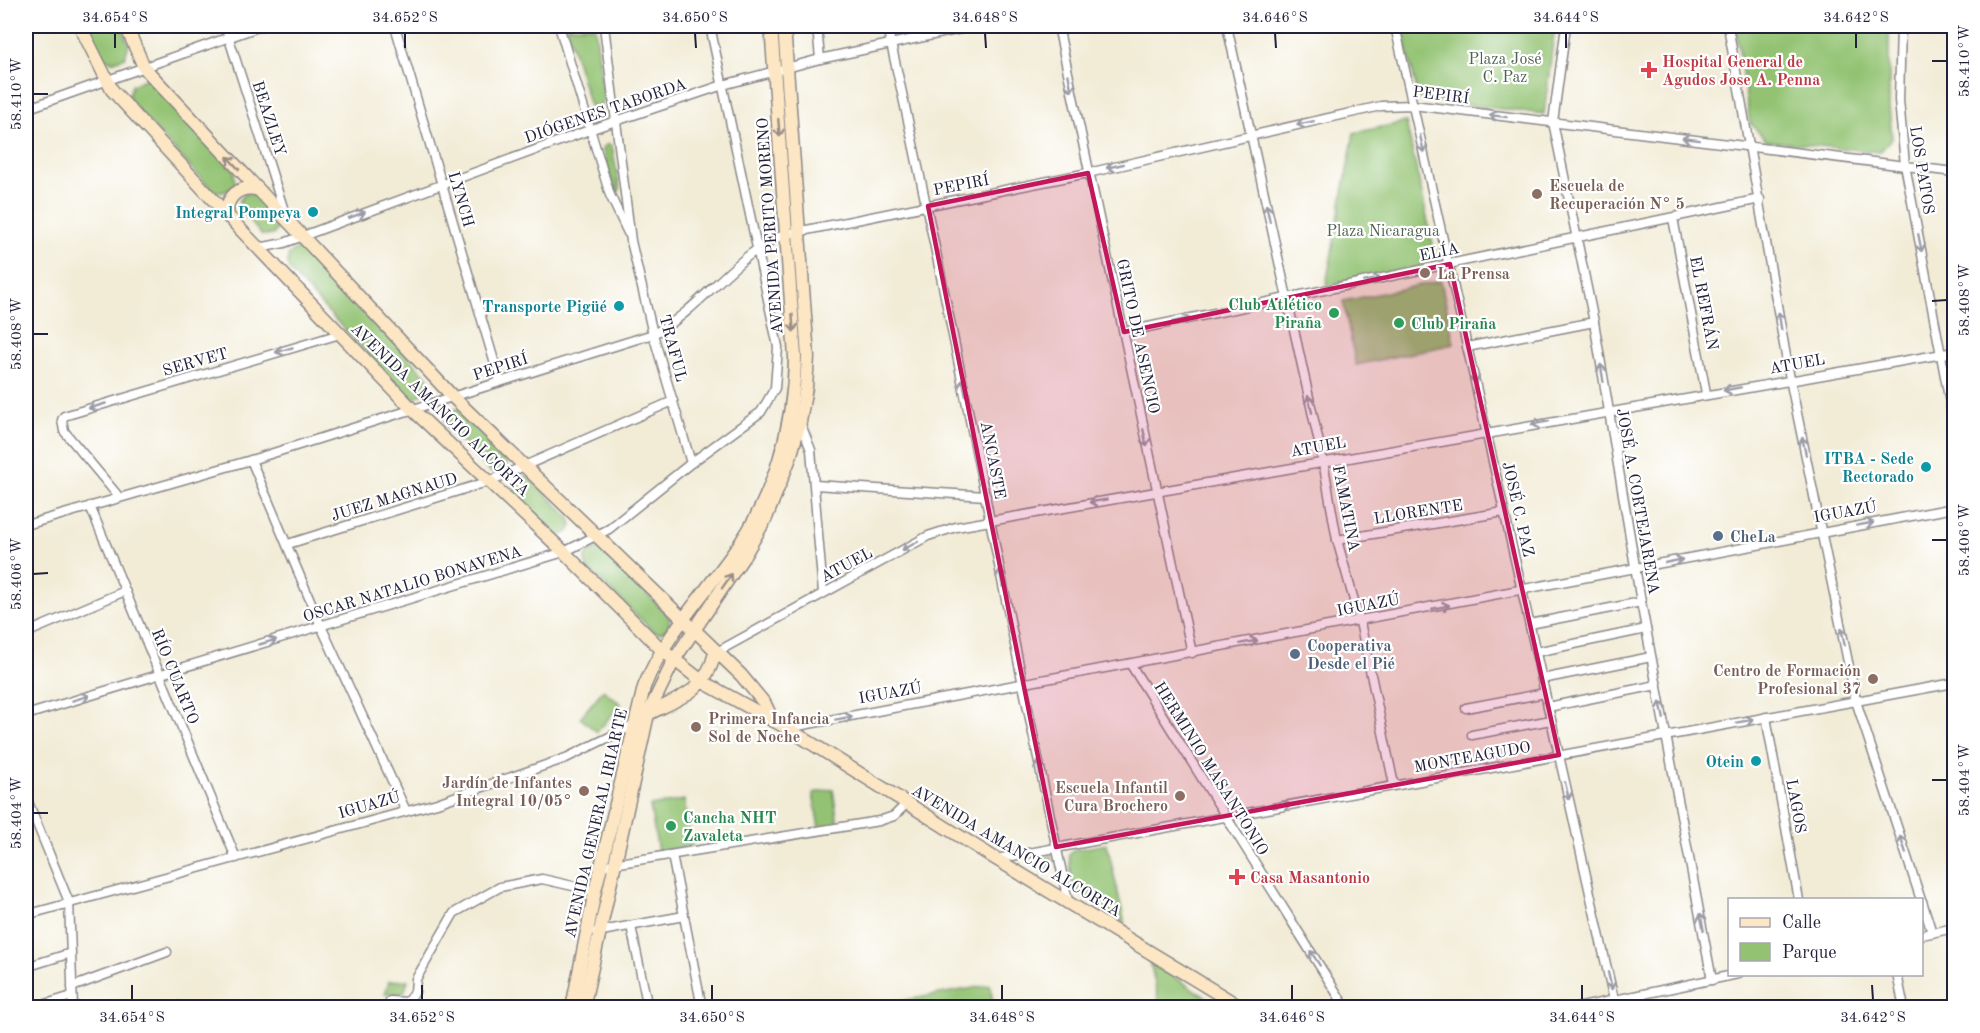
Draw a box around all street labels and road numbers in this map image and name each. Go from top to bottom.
street label: DIÓGENES TABORDA [521,72,689,147]
street label: BEAZLEY [248,79,288,159]
street label: PEPIRÍ [1412,81,1470,107]
street label: AVENIDA PERITO MORENO [755,117,787,335]
street label: LOS PATOS [1906,125,1936,216]
street label: PEPIRÍ [931,169,991,199]
street label: LYNCH [445,170,476,229]
street label: ELÍA [1417,237,1461,265]
street label: EL REFRÁN [1686,254,1724,352]
street label: GRITO DE ASENCIO [1113,257,1161,415]
street label: TRAFUL [655,313,689,384]
street label: AVENIDA AMANCIO ALCORTA [347,321,532,500]
street label: SERVET [161,346,230,380]
street label: PEPIRÍ [470,348,530,384]
street label: ATUEL [1768,352,1827,378]
street label: JOSÉ A. CORTEJARENA [1613,406,1665,596]
street label: ANCASTE [977,420,1007,501]
street label: ATUEL [1289,435,1348,461]
street label: JOSÉ C. PAZ [1498,459,1540,559]
street label: FAMATINA [1329,464,1361,553]
street label: JUEZ MAGNAUD [330,471,460,525]
street label: IGUAZÚ [1812,495,1879,526]
street label: LLORENTE [1373,498,1464,528]
street label: OSCAR NATALIO BONAVENA [301,544,524,626]
street label: ATUEL [818,545,876,586]
street label: IGUAZÚ [1335,587,1402,620]
street label: RÍO CUARTO [148,625,204,727]
street label: IGUAZÚ [857,676,924,707]
street label: HERMINIO MASANTONIO [1150,679,1270,859]
street label: AVENIDA GENERAL IRIARTE [563,707,631,940]
street label: MONTEAGUDO [1413,740,1532,776]
street label: LAGOS [1782,778,1808,835]
street label: AVENIDA AMANCIO ALCORTA [908,783,1124,921]
street label: IGUAZÚ [335,784,403,822]

